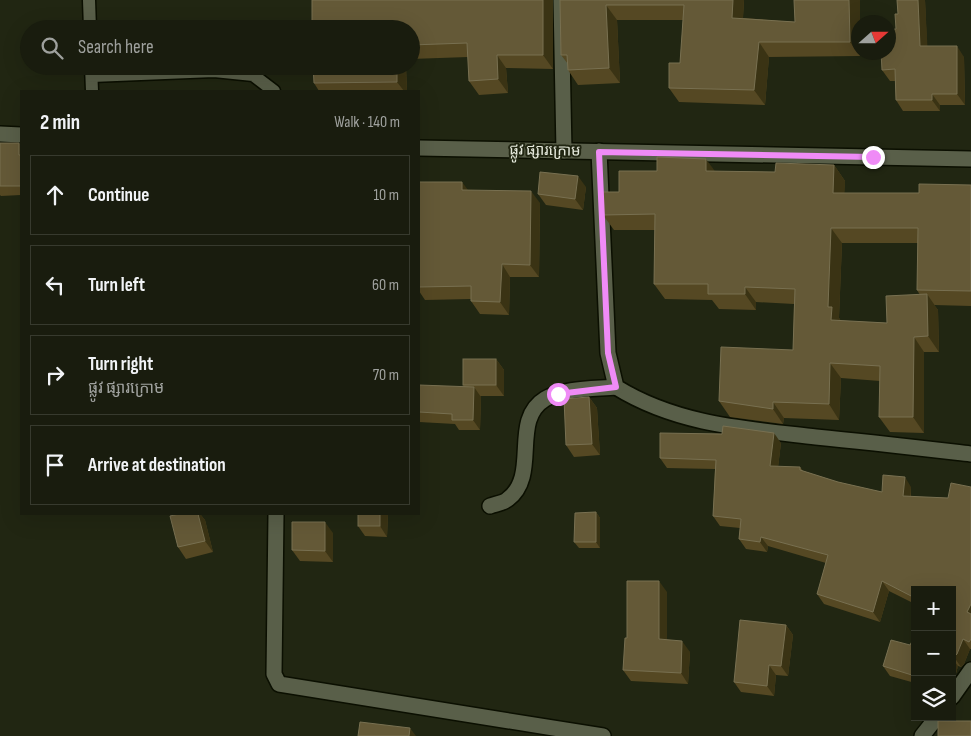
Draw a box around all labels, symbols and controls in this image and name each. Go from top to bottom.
north arrow [851,15,896,60]
search box [20,20,420,75]
icon: search [38,34,66,62]
text: Search here [78,36,154,59]
text: 2 min [40,110,80,135]
text: Walk · 140 m [334,113,400,132]
street label: ផ្លូវ ផ្សារក្រោម [509,140,581,164]
route end [862,146,885,169]
icon: ahead [41,181,69,209]
text: Continue [88,184,149,207]
text: 10 m [373,186,399,205]
icon: left [41,271,69,299]
text: Turn left [88,274,145,297]
text: 60 m [372,276,399,295]
text: Turn right [88,353,153,376]
icon: right [41,361,69,389]
text: 70 m [373,366,399,385]
text: ផ្លូវ ផ្សារក្រោម [88,379,164,398]
route start [547,383,570,406]
icon: arrive [41,451,69,479]
text: Arrive at destination [88,454,226,477]
map controls [911,586,956,721]
button: + [911,586,956,631]
button: − [911,631,956,676]
button: layers [911,676,956,721]

